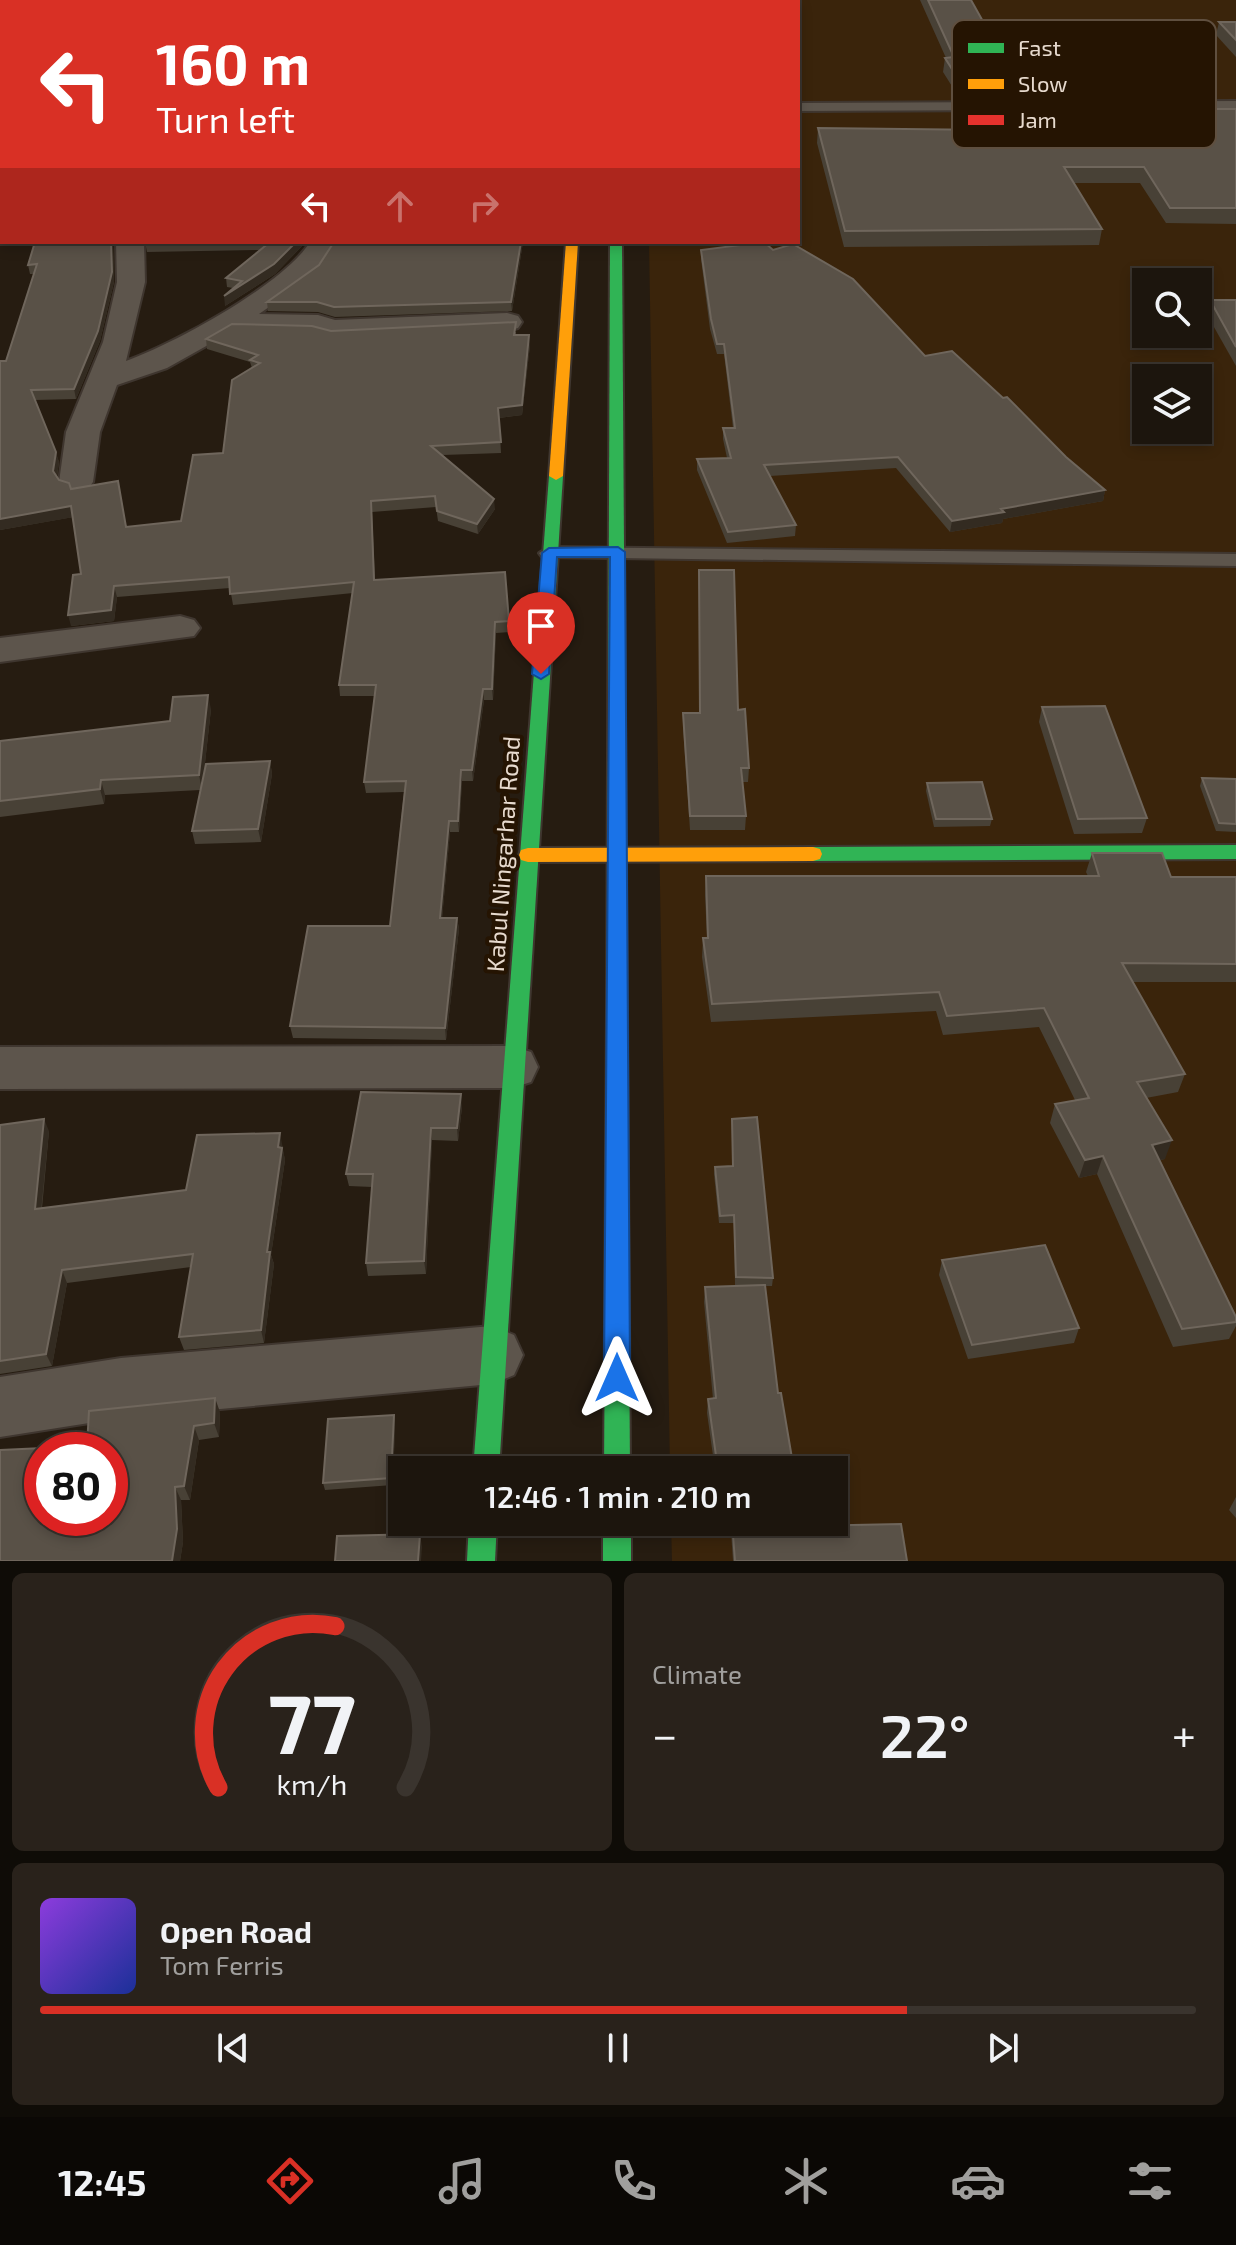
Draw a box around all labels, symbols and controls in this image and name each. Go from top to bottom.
legend [952,20,1216,148]
text: 160 m [156,29,310,96]
icon: left [24,32,128,136]
text: Fast [1018,34,1061,60]
text: Slow [1018,70,1067,96]
text: Turn left [156,97,295,140]
text: Jam [1018,106,1057,132]
icon: left [294,184,338,228]
icon: ahead [378,184,422,228]
icon: right [462,184,506,228]
map controls [1132,268,1212,444]
button: search [1132,268,1212,348]
button: layers [1132,364,1212,444]
pin [507,592,575,674]
icon: arrive [519,604,563,648]
street label: Kabul Ningarhar Road [480,735,525,973]
position arrow [575,1336,659,1420]
speed limit sign: 80 [24,1432,128,1536]
text: 12:46 · 1 min · 210 m [485,1478,751,1514]
text: Climate [652,1658,742,1689]
text: 77 [268,1671,356,1771]
text: 22° [880,1698,970,1770]
text: − [652,1707,678,1760]
text: + [1172,1707,1196,1760]
text: km/h [277,1766,347,1801]
text: Open Road [160,1913,312,1949]
text: Tom Ferris [160,1949,284,1980]
icon: previous [211,2026,255,2070]
icon: pause [596,2026,640,2070]
icon: next [981,2026,1025,2070]
icon: directions [262,2153,318,2209]
icon: music [434,2153,490,2209]
icon: phone [606,2153,662,2209]
icon: climate [778,2153,834,2209]
icon: car [950,2153,1006,2209]
icon: filters [1122,2153,1178,2209]
text: 12:45 [58,2160,146,2203]

